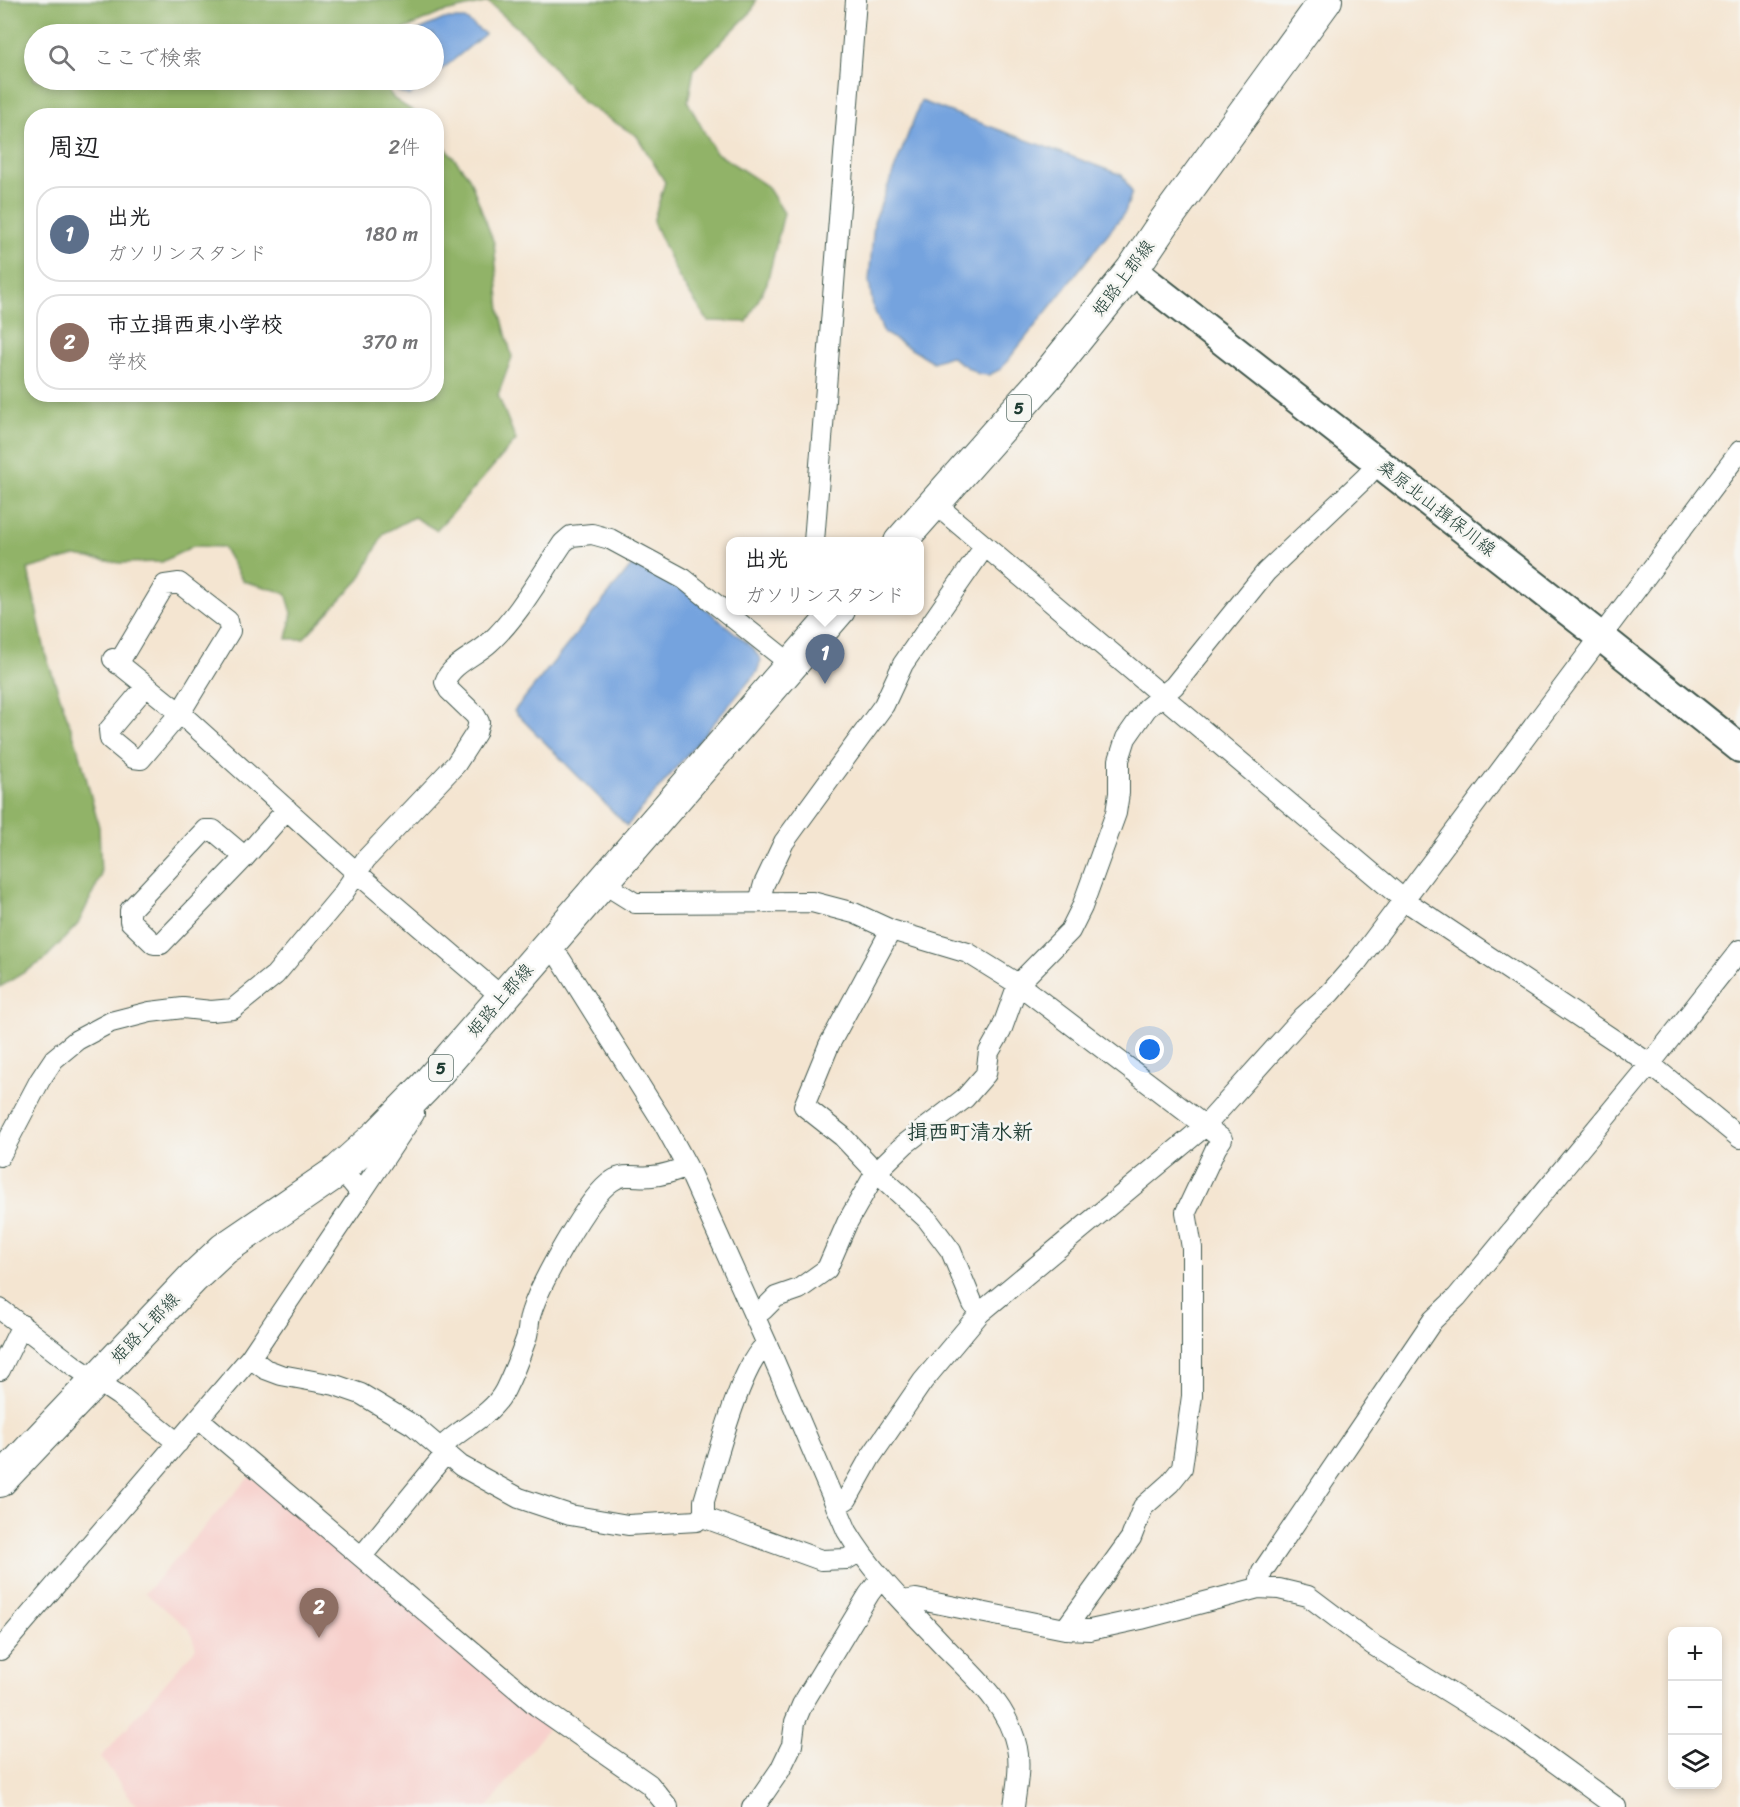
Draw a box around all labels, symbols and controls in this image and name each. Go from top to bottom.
search box [24,24,444,90]
text: ここで検索 [93,38,203,77]
icon: search [45,41,78,74]
text: 周辺 [48,124,100,170]
text: 2件 [388,130,420,165]
text: 出光 [107,197,151,236]
text: 1 [65,217,74,252]
text: 180 m [364,217,418,252]
street label: 姫路上郡線 [1083,232,1163,324]
text: ガソリンスタンド [107,236,267,271]
text: 市立揖西東小学校 [107,305,283,344]
text: 2 [64,325,75,360]
text: 370 m [362,325,418,360]
text: 学校 [107,344,147,379]
road number: 5 [1007,395,1031,421]
street label: 桑原北山揖保川線 [1370,451,1504,565]
popup [726,537,924,615]
text: 出光 [745,539,789,578]
text: ガソリンスタンド [745,578,905,613]
pin: 1 [806,634,844,684]
street label: 姫路上郡線 [458,956,542,1044]
your location [1135,1035,1164,1064]
road number: 5 [429,1055,453,1081]
district label: 揖西町清水新 [907,1113,1033,1151]
street label: 姫路上郡線 [102,1285,188,1371]
pin: 2 [300,1588,338,1638]
map controls [1668,1627,1722,1789]
button: + [1668,1627,1722,1681]
button: − [1668,1681,1722,1735]
button: layers [1668,1735,1722,1789]

